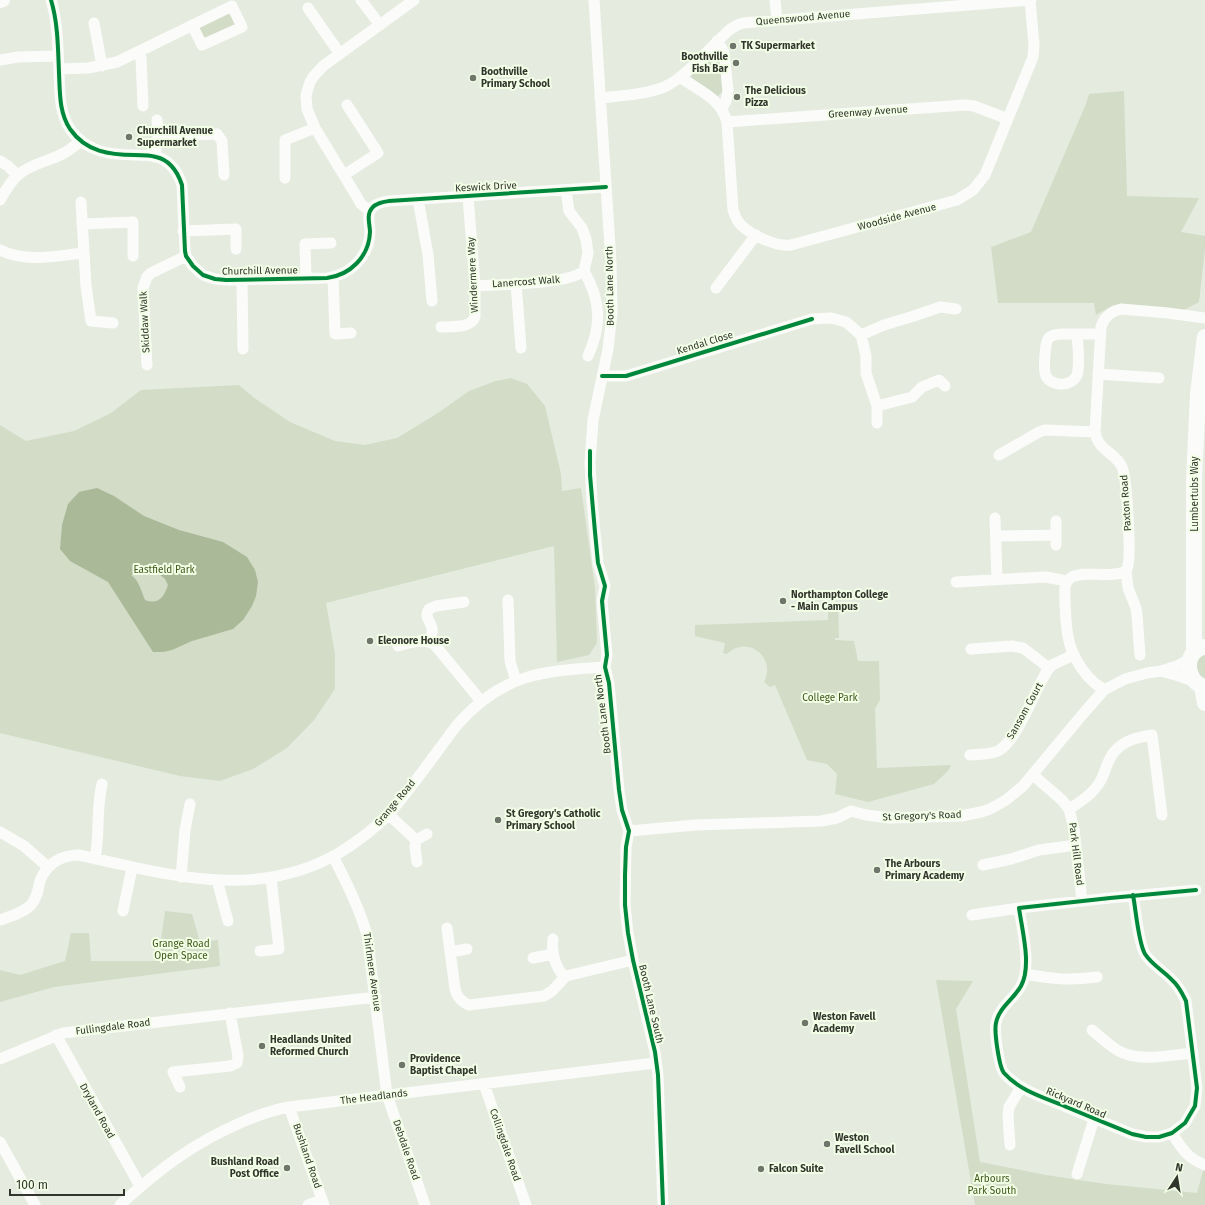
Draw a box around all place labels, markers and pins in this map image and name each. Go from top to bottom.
place label: TK Supermarket [741,40,815,52]
marker: TK Supermarket [728,41,738,51]
place label: Boothville Fish Bar [681,51,729,75]
marker: Boothville Fish Bar [731,58,741,68]
place label: Boothville Primary School [481,66,550,90]
marker: Boothville Primary School [468,73,478,83]
place label: The Delicious Pizza [745,85,806,109]
marker: The Delicious Pizza [732,92,742,102]
place label: Churchill Avenue Supermarket [137,125,213,149]
marker: Churchill Avenue Supermarket [124,132,134,142]
place label: Northampton College - Main Campus [791,589,889,613]
marker: Northampton College - Main Campus [778,596,788,606]
place label: Eleonore House [378,635,450,647]
marker: Eleonore House [365,636,375,646]
place label: St Gregory's Catholic Primary School [506,808,601,832]
marker: St Gregory's Catholic Primary School [493,815,503,825]
place label: The Arbours Primary Academy [885,858,965,882]
marker: The Arbours Primary Academy [872,865,882,875]
place label: Weston Favell Academy [812,1011,876,1035]
marker: Weston Favell Academy [800,1018,810,1028]
place label: Headlands United Reformed Church [270,1034,351,1058]
marker: Headlands United Reformed Church [257,1041,267,1051]
place label: Providence Baptist Chapel [410,1053,477,1077]
marker: Providence Baptist Chapel [397,1060,407,1070]
place label: Weston Favell School [835,1132,894,1156]
marker: Weston Favell School [822,1139,832,1149]
place label: Bushland Road Post Office [211,1156,279,1180]
marker: Bushland Road Post Office [282,1163,292,1173]
place label: Falcon Suite [769,1163,824,1175]
marker: Falcon Suite [756,1164,766,1174]

